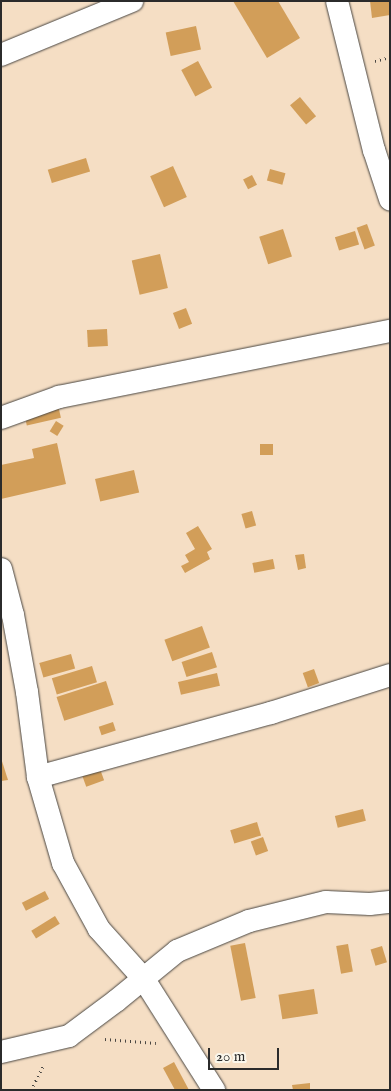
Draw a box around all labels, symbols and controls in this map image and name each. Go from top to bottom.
scale bar [211,1038,282,1070]
text: 20 m [216,1047,245,1066]

